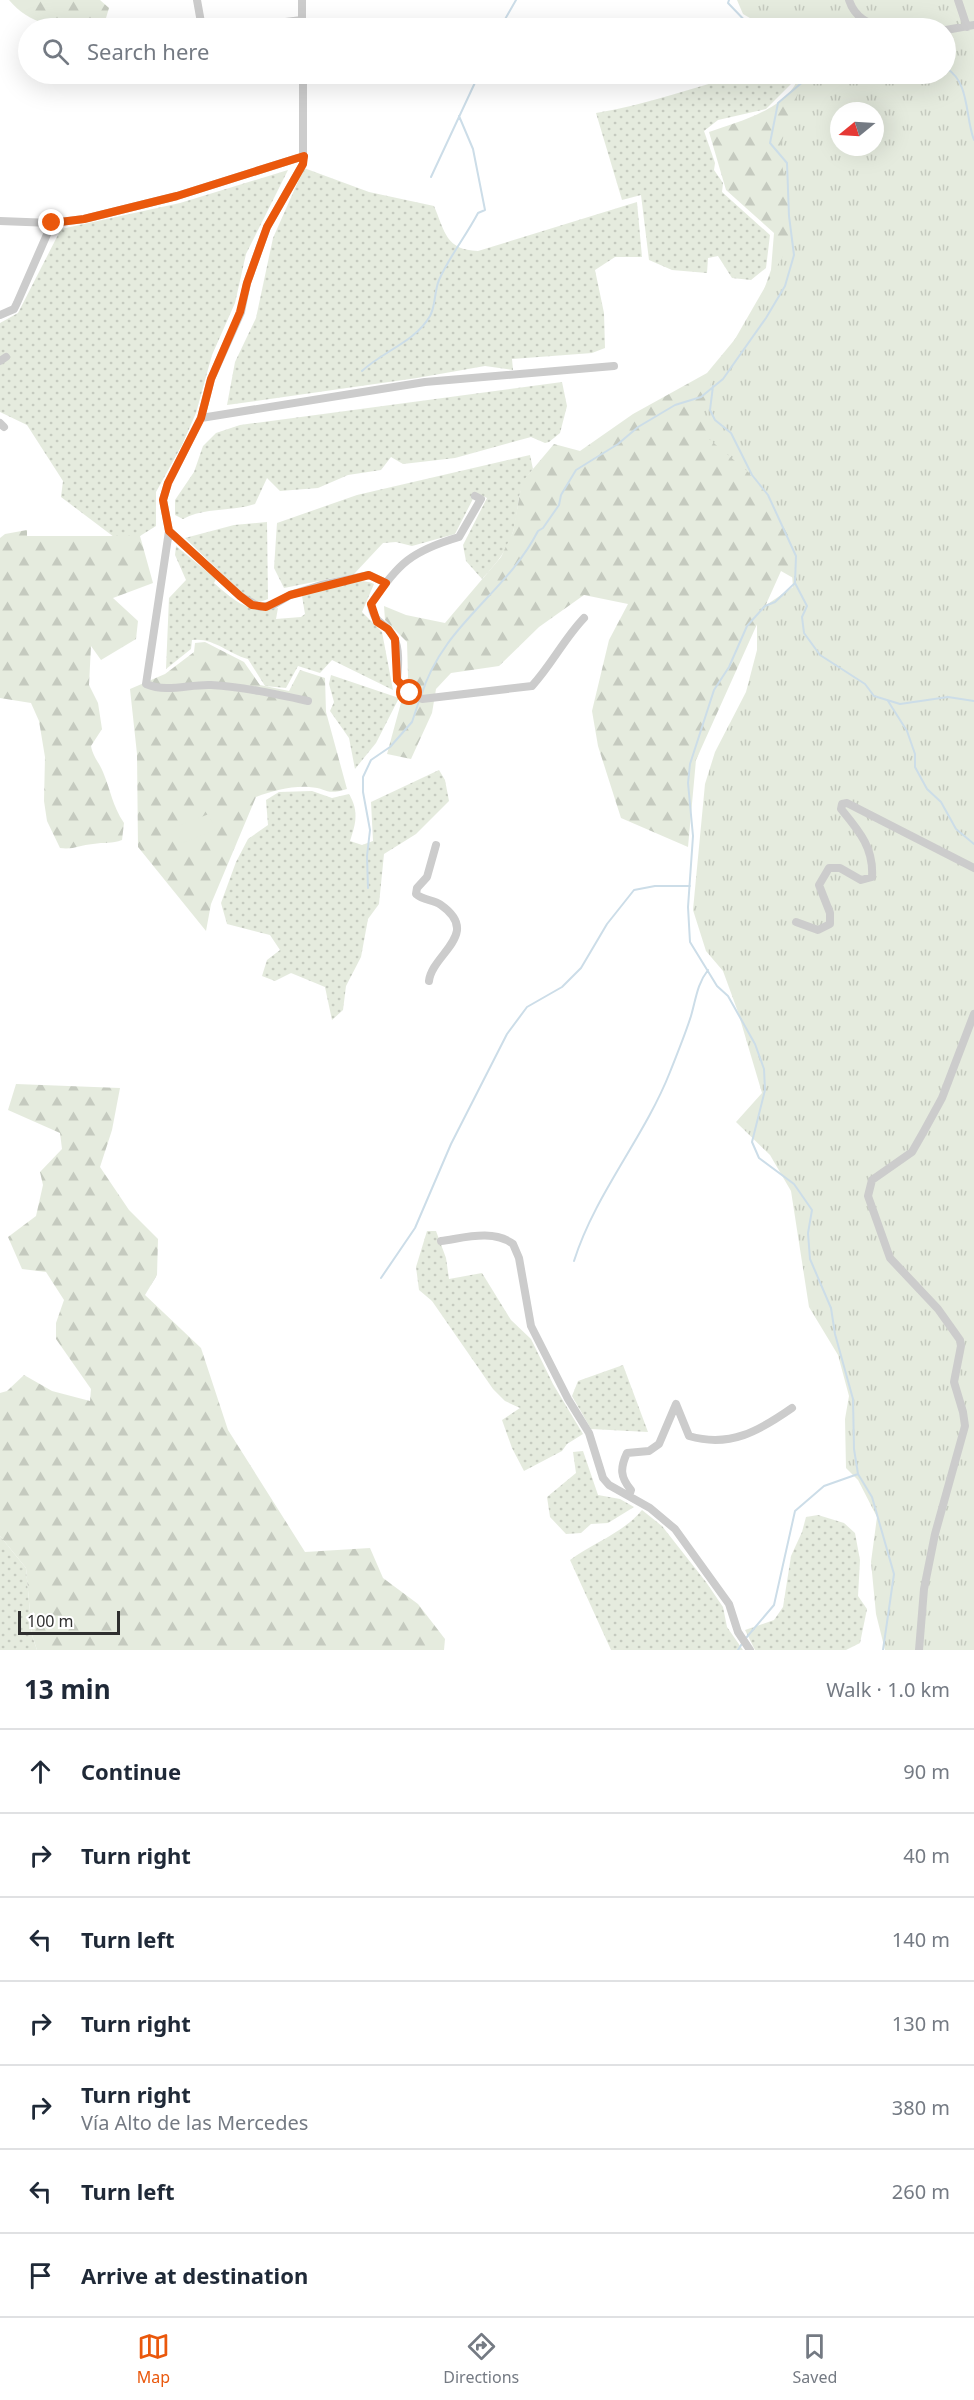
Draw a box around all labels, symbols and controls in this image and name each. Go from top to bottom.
search box [18,18,956,84]
icon: search [39,35,72,68]
text: Search here [87,36,209,66]
north arrow [830,102,884,156]
route end [38,209,64,235]
route start [396,679,422,705]
scale bar [18,1608,120,1636]
text: 100 m [27,1610,74,1632]
text: 13 min [24,1671,111,1707]
text: Walk · 1.0 km [826,1676,950,1703]
icon: ahead [24,1755,57,1788]
text: Continue [81,1756,181,1786]
text: 90 m [903,1758,950,1785]
icon: right [24,1839,57,1872]
text: Turn right [81,1840,191,1870]
text: 40 m [903,1842,950,1869]
icon: left [24,1923,57,1956]
text: Turn left [81,1924,175,1954]
text: 140 m [892,1926,950,1953]
icon: right [24,2007,57,2040]
text: Turn right [81,2008,191,2038]
text: 130 m [892,2010,950,2037]
text: Turn right [81,2079,191,2109]
icon: right [24,2091,57,2124]
text: 380 m [892,2094,950,2121]
text: Vía Alto de las Mercedes [81,2109,308,2136]
icon: left [24,2175,57,2208]
text: Turn left [81,2176,175,2206]
text: 260 m [892,2178,950,2205]
icon: arrive [24,2259,57,2292]
text: Arrive at destination [81,2260,308,2290]
tab: Map [137,2330,170,2388]
tab: Directions [443,2330,519,2388]
tab: Saved [793,2330,837,2388]

